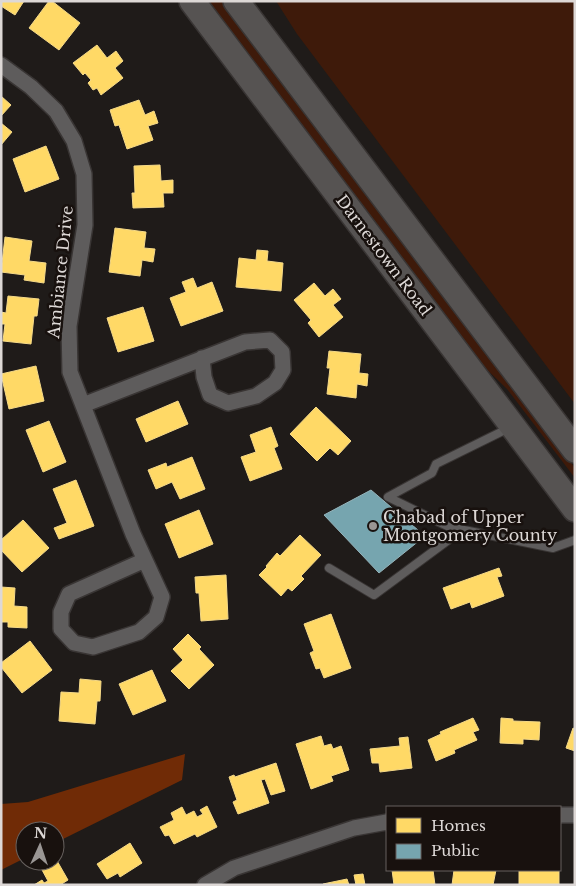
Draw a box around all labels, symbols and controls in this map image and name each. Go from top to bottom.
street label: Darnestown Road [332,191,436,319]
street label: Ambiance Drive [43,205,77,340]
place label: Chabad of Upper Montgomery County [383,507,558,545]
marker: Chabad of Upper Montgomery County [367,520,379,532]
legend [386,806,561,871]
text: Homes [431,816,486,835]
north arrow [15,821,65,871]
text: N [34,824,48,842]
text: Public [431,841,479,860]

